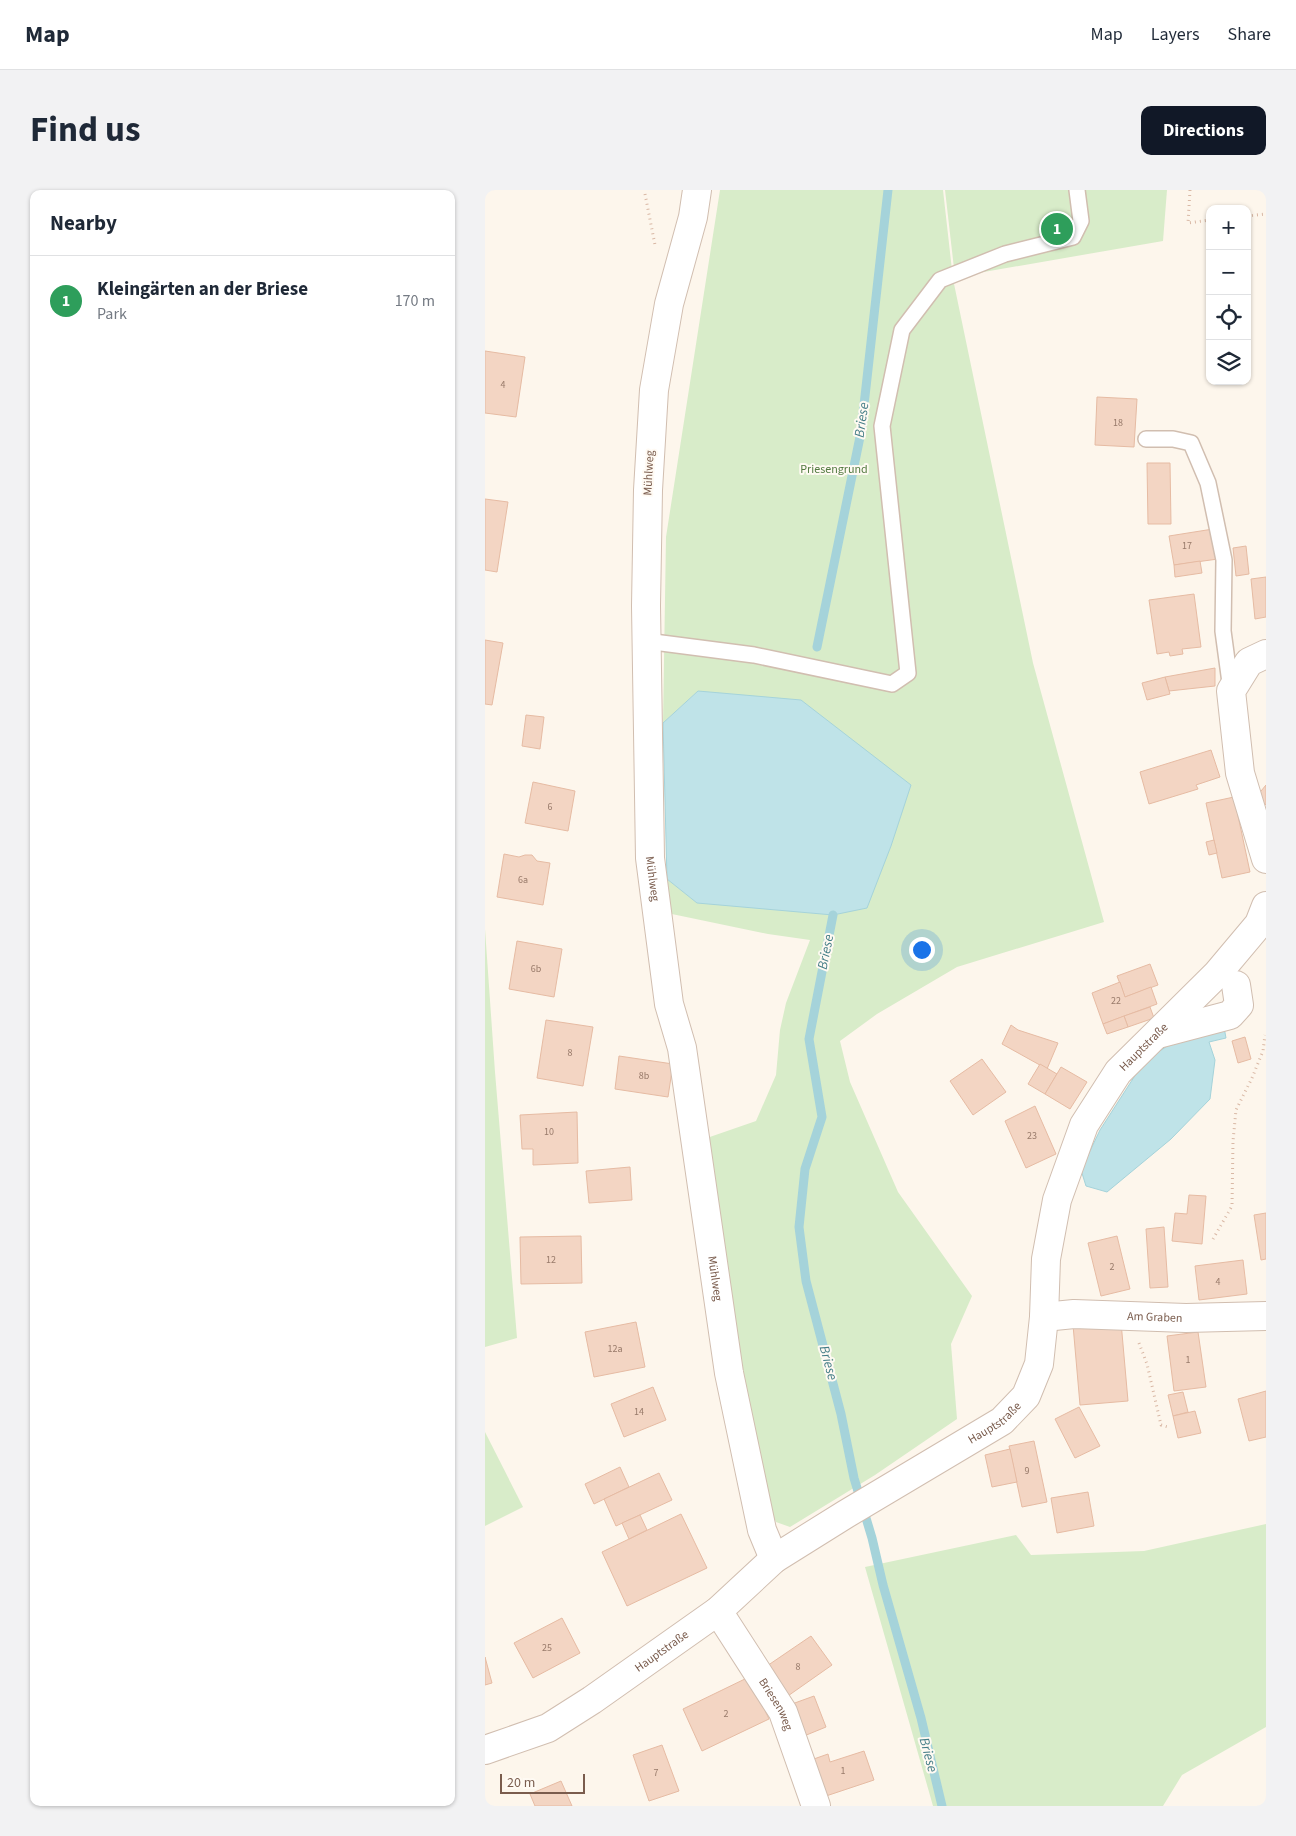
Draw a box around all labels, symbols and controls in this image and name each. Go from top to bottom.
text: Map [25,17,70,52]
text: Map [1091,22,1123,47]
text: Layers [1151,22,1200,47]
text: Share [1228,22,1271,47]
text: Find us [30,105,140,155]
button: Directions [1141,106,1266,155]
map controls [1206,205,1251,385]
button: + [1206,205,1251,250]
text: Nearby [50,208,117,238]
pin: 1 [1041,210,1073,248]
button: − [1206,250,1251,295]
text: Kleingärten an der Briese [97,276,308,303]
text: 1 [62,290,70,312]
text: 170 m [395,290,435,312]
button: locate [1206,295,1251,340]
text: Park [97,303,127,325]
button: layers [1206,340,1251,385]
house number: 4 [501,378,506,392]
water label: Briese [850,401,874,439]
house number: 18 [1113,416,1123,430]
street label: Mühlweg [639,450,659,496]
park label: Priesengrund [800,461,868,478]
house number: 17 [1182,539,1192,553]
house number: 6 [548,800,553,814]
street label: Mühlweg [641,855,664,902]
house number: 6a [518,873,528,887]
water label: Briese [813,933,839,971]
your location [909,937,935,963]
house number: 6b [531,962,542,976]
house number: 22 [1111,994,1121,1008]
street label: Hauptstraße [1115,1019,1172,1075]
house number: 8 [568,1046,573,1060]
house number: 8b [639,1069,650,1083]
house number: 10 [544,1125,554,1139]
house number: 23 [1027,1129,1037,1143]
house number: 12 [546,1253,556,1267]
street label: Mühlweg [704,1255,727,1302]
house number: 2 [1110,1260,1115,1274]
house number: 4 [1216,1275,1221,1289]
street label: Am Graben [1127,1307,1183,1326]
house number: 12a [608,1342,622,1356]
water label: Briese [814,1343,842,1383]
house number: 1 [1186,1353,1191,1367]
street label: Hauptstraße [965,1398,1025,1448]
house number: 14 [634,1405,644,1419]
house number: 9 [1025,1464,1030,1478]
street label: Hauptstraße [631,1626,692,1676]
house number: 25 [542,1641,552,1655]
house number: 8 [796,1660,801,1674]
street label: Briesenweg [755,1674,797,1733]
house number: 2 [724,1707,729,1721]
water label: Briese [914,1735,942,1775]
house number: 1 [841,1764,846,1778]
house number: 7 [654,1766,659,1780]
scale bar [500,1771,585,1794]
text: 20 m [507,1773,535,1793]

